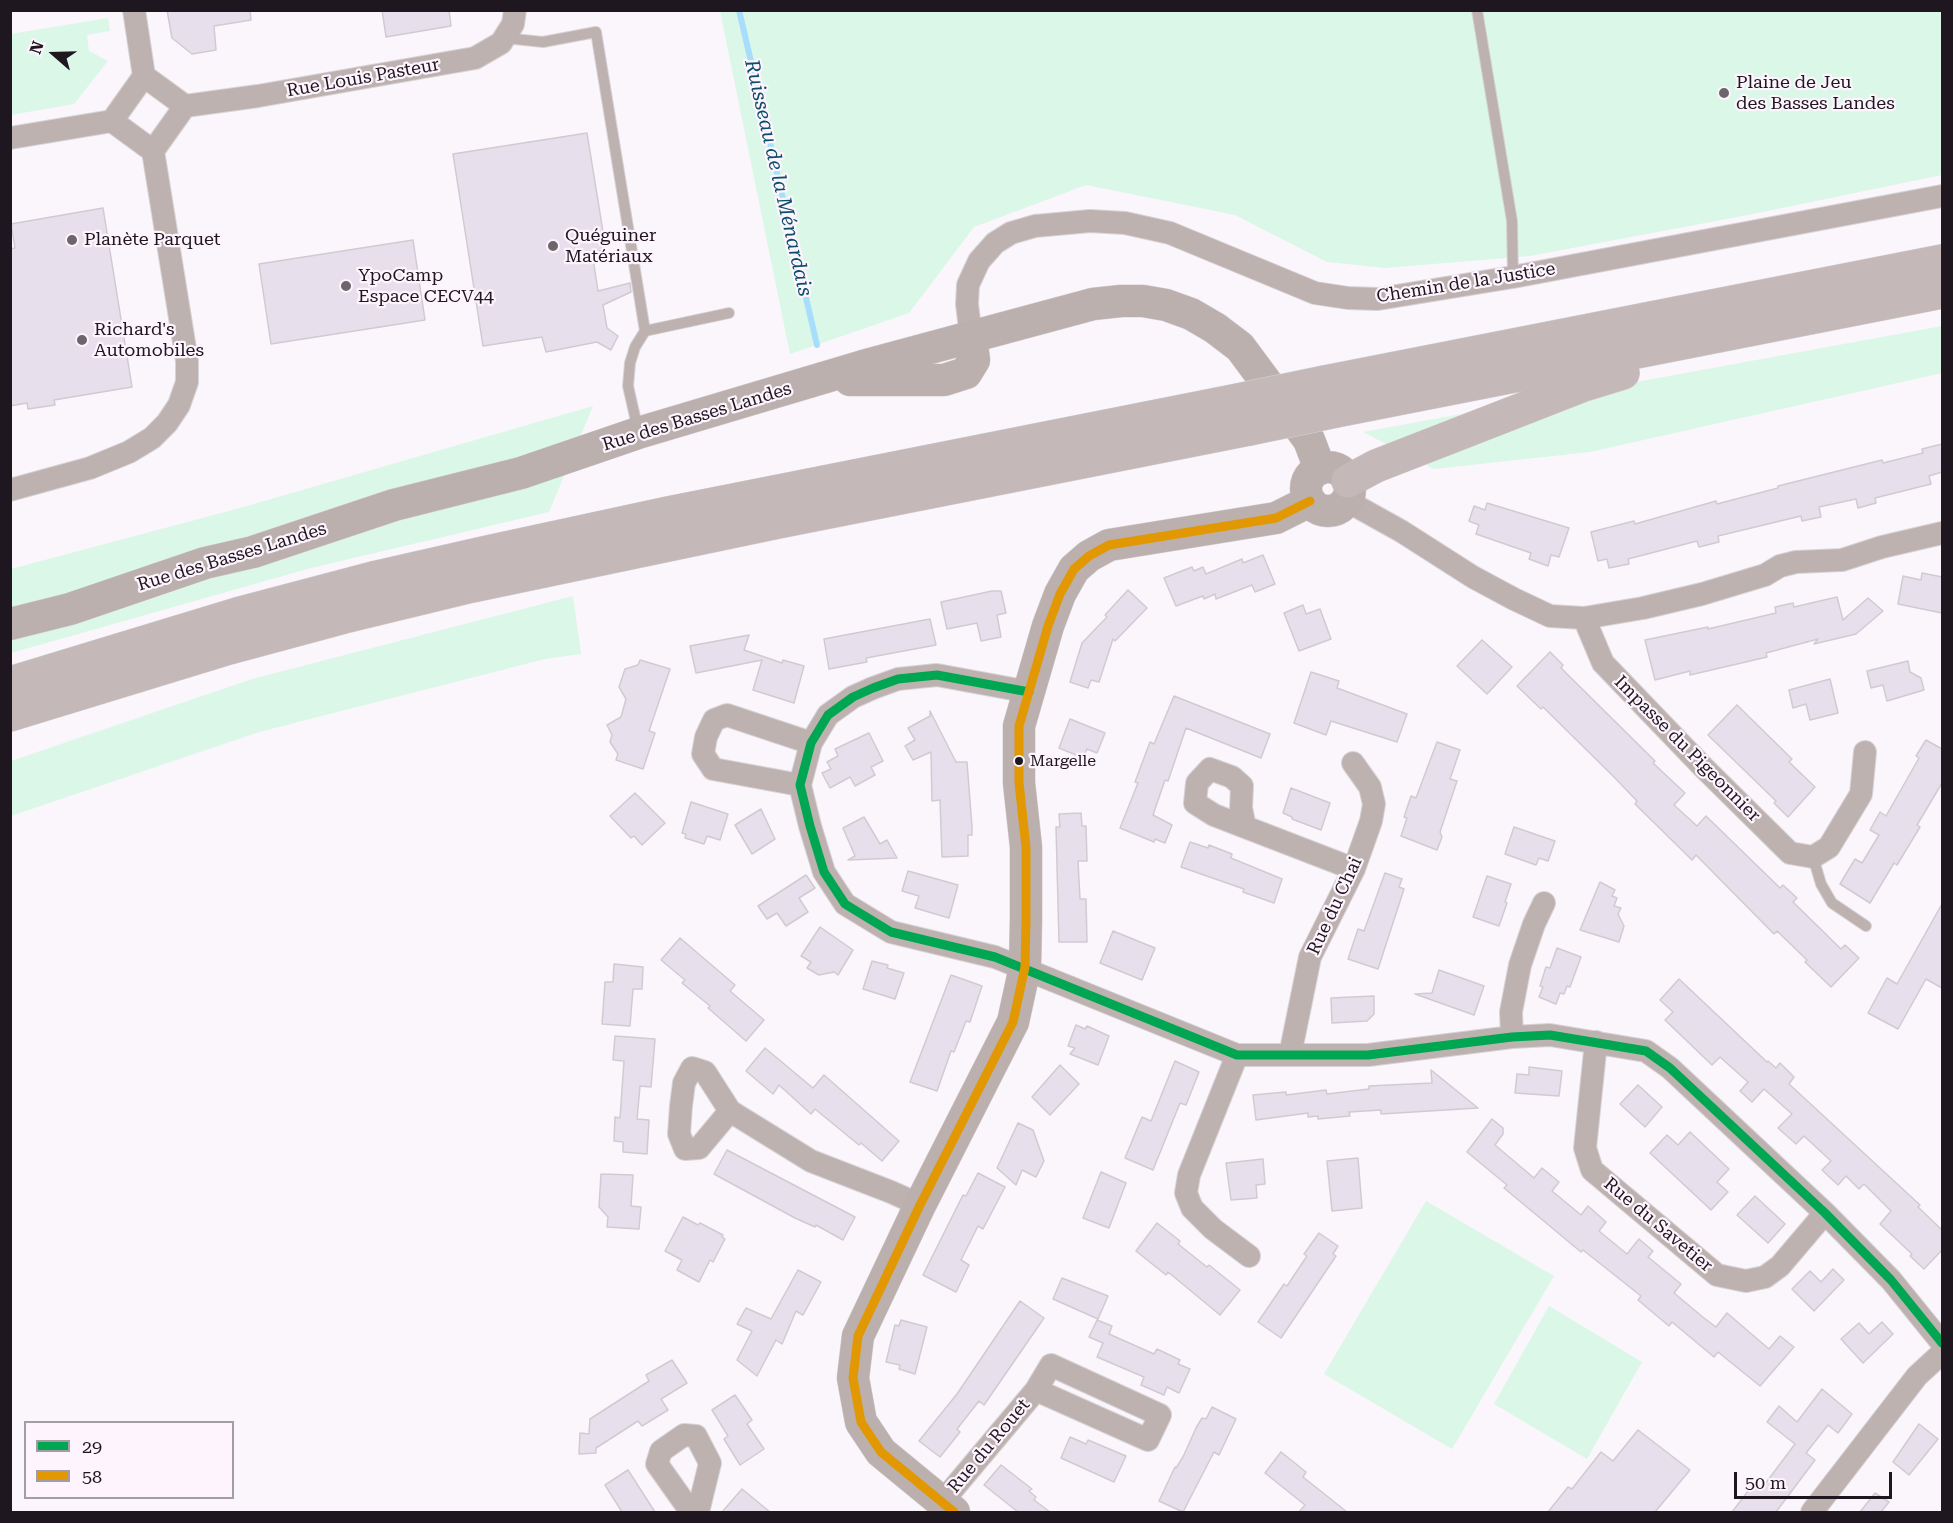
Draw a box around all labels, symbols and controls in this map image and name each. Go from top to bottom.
north arrow [24,24,84,84]
text: N [26,39,48,57]
street label: Rue Louis Pasteur [285,54,441,102]
water label: Ruisseau de la Ménardais [739,57,817,299]
place label: Plaine de Jeu des Basses Landes [1736,72,1895,115]
marker: Plaine de Jeu des Basses Landes [1717,86,1731,100]
place label: Quéguiner Matériaux [565,225,656,268]
place label: Planète Parquet [84,229,221,251]
marker: Planète Parquet [65,233,79,247]
marker: Quéguiner Matériaux [546,239,560,253]
street label: Chemin de la Justice [1375,258,1557,308]
place label: YpoCamp Espace CECV44 [358,265,494,308]
marker: YpoCamp Espace CECV44 [339,279,353,293]
place label: Richard's Automobiles [94,319,204,362]
marker: Richard's Automobiles [75,333,89,347]
street label: Rue des Basses Landes [600,378,794,456]
street label: Rue des Basses Landes [135,518,329,596]
street label: Impasse du Pigeonnier [1609,671,1765,827]
place label: Margelle [1030,751,1096,771]
marker: Margelle [1013,755,1025,767]
street label: Rue du Chai [1303,854,1367,958]
street label: Rue du Savetier [1599,1173,1717,1277]
street label: Rue du Rouet [943,1395,1035,1497]
legend [24,1421,234,1499]
text: 29 [82,1436,102,1457]
scale bar [1737,1460,1894,1498]
text: 58 [82,1466,102,1487]
text: 50 m [1745,1472,1786,1493]

